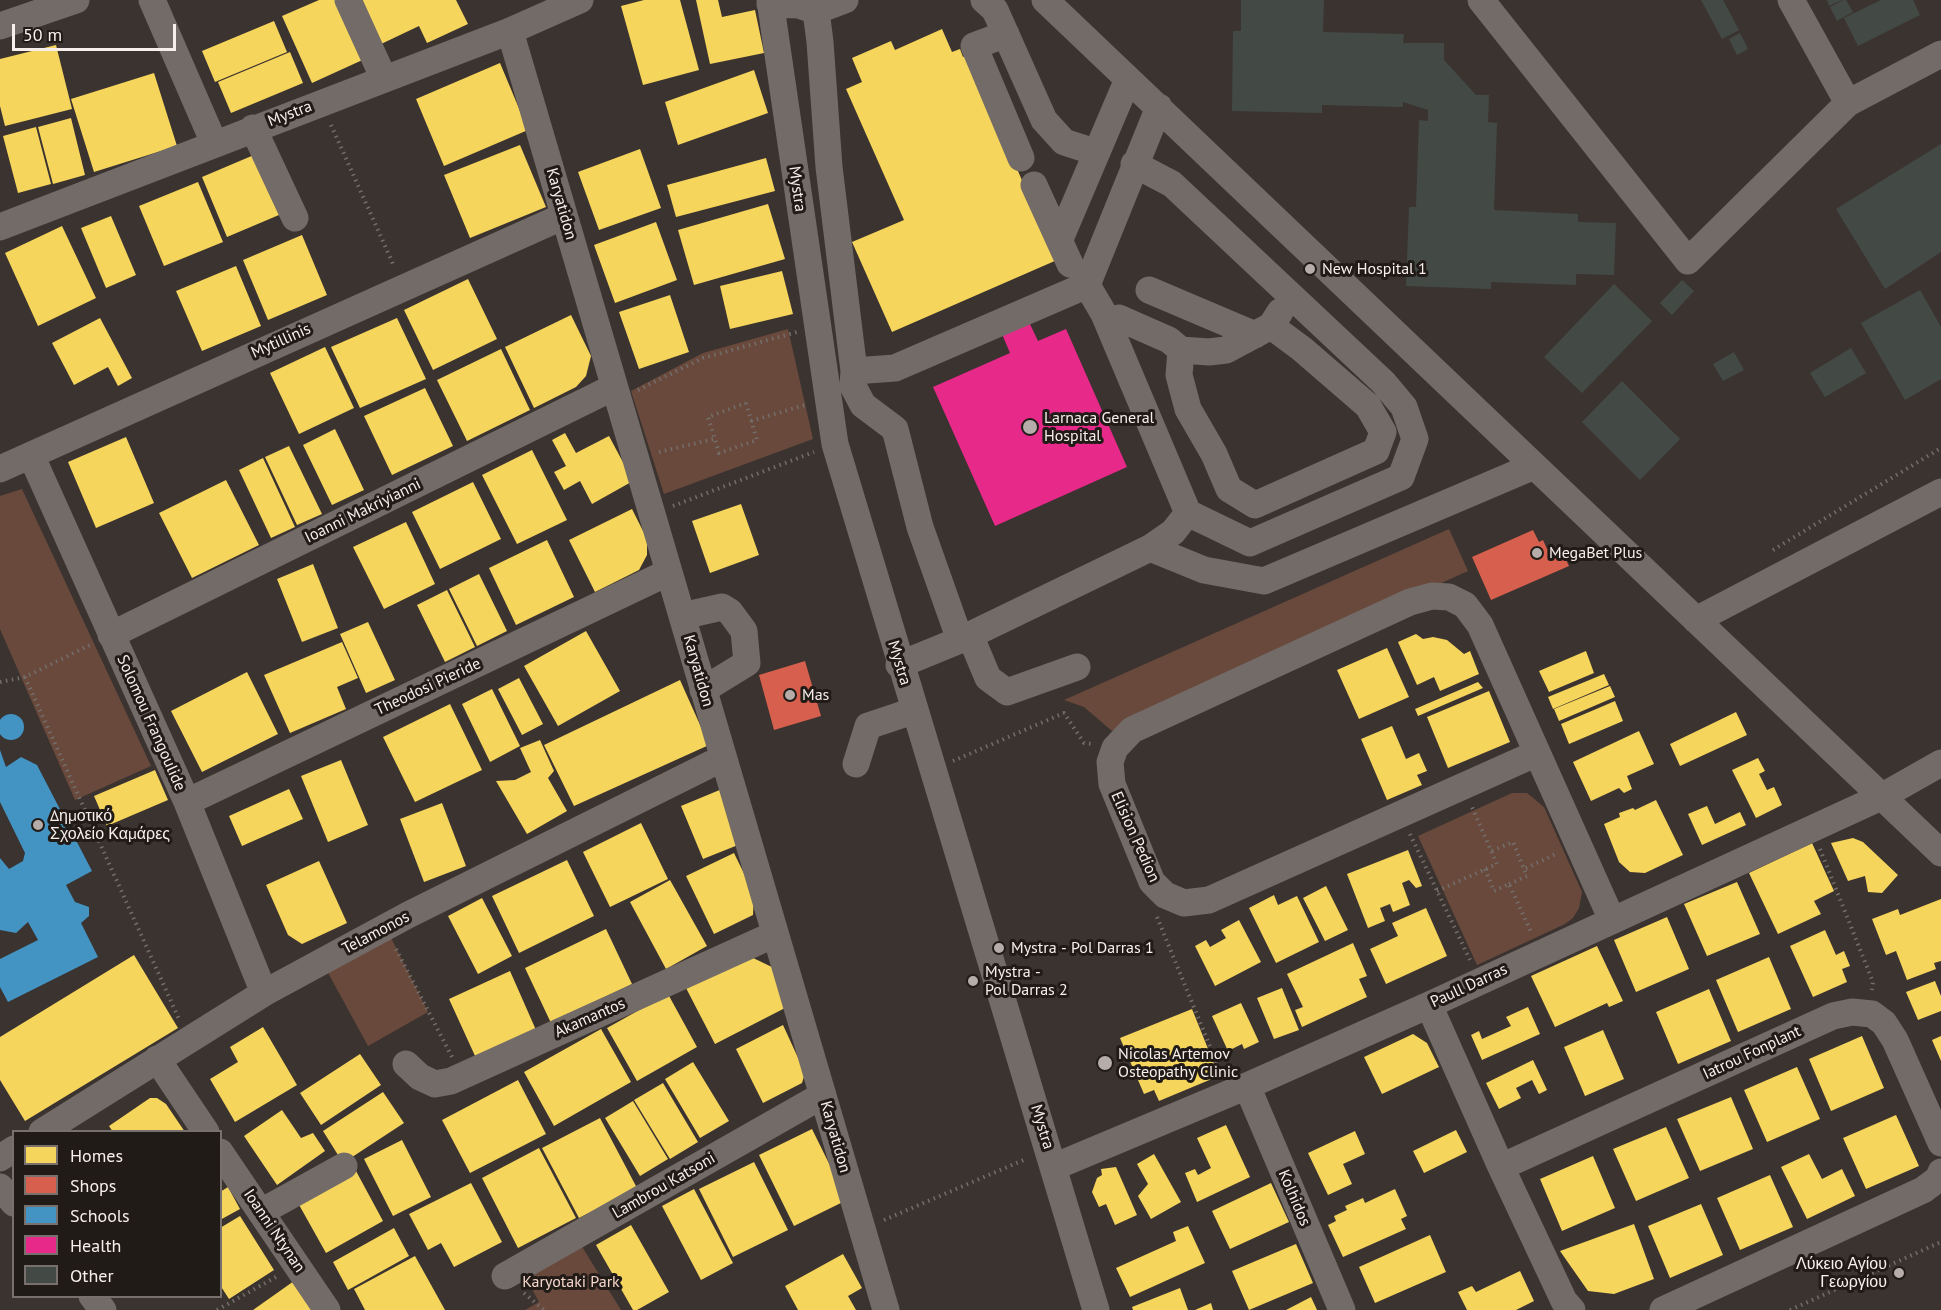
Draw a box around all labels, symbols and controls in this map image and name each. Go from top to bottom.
scale bar [15,12,178,50]
text: 50 m [23,23,62,46]
street label: Mystra [265,97,315,131]
street label: Mystra [784,165,810,213]
street label: Karyatidon [542,166,580,242]
place label: New Hospital 1 [1322,259,1427,279]
marker: New Hospital 1 [1303,262,1317,276]
street label: Mytillinis [248,319,314,363]
place label: Larnaca General Hospital [1044,408,1154,446]
marker: Larnaca General Hospital [1021,418,1039,436]
street label: Ioanni Makriyianni [302,475,424,547]
place label: MegaBet Plus [1549,543,1642,563]
marker: MegaBet Plus [1530,546,1544,560]
street label: Karyatidon [679,633,717,709]
street label: Mystra [883,638,915,688]
street label: Solomou Frangoulide [112,652,190,794]
street label: Theodosi Pieride [372,654,484,720]
place label: Mas [802,685,829,705]
marker: Mas [783,688,797,702]
street label: Elision Pedion [1107,789,1163,885]
place label: Δημοτικό Σχολείο Καμάρες [50,806,170,844]
marker: Δημοτικό Σχολείο Καμάρες [31,818,45,832]
street label: Telamonos [339,907,413,959]
place label: Mystra - Pol Darras 1 [1011,938,1154,958]
marker: Mystra - Pol Darras 1 [992,941,1006,955]
street label: Paull Darras [1428,960,1510,1012]
place label: Mystra - Pol Darras 2 [985,962,1068,1000]
marker: Mystra - Pol Darras 2 [966,974,980,988]
street label: Akamantos [552,994,628,1042]
street label: Iatrou Fonplant [1700,1022,1804,1084]
place label: Nicolas Artemov Osteopathy Clinic [1118,1044,1238,1082]
marker: Nicolas Artemov Osteopathy Clinic [1096,1054,1114,1072]
street label: Karyatidon [816,1099,854,1175]
street label: Mystra [1026,1102,1058,1152]
legend [12,1130,222,1298]
text: Homes [70,1144,123,1167]
street label: Lambrou Katsoni [609,1149,719,1223]
street label: Kolhidos [1274,1167,1314,1229]
text: Shops [70,1174,116,1197]
street label: Ioanni Ntynan [239,1186,309,1276]
text: Schools [70,1204,130,1227]
text: Health [70,1234,121,1257]
place label: Λύκειο Αγίου Γεωργίου [1796,1254,1887,1292]
text: Other [70,1264,114,1287]
marker: Λύκειο Αγίου Γεωργίου [1892,1266,1906,1280]
park label: Karyotaki Park [522,1272,620,1292]

